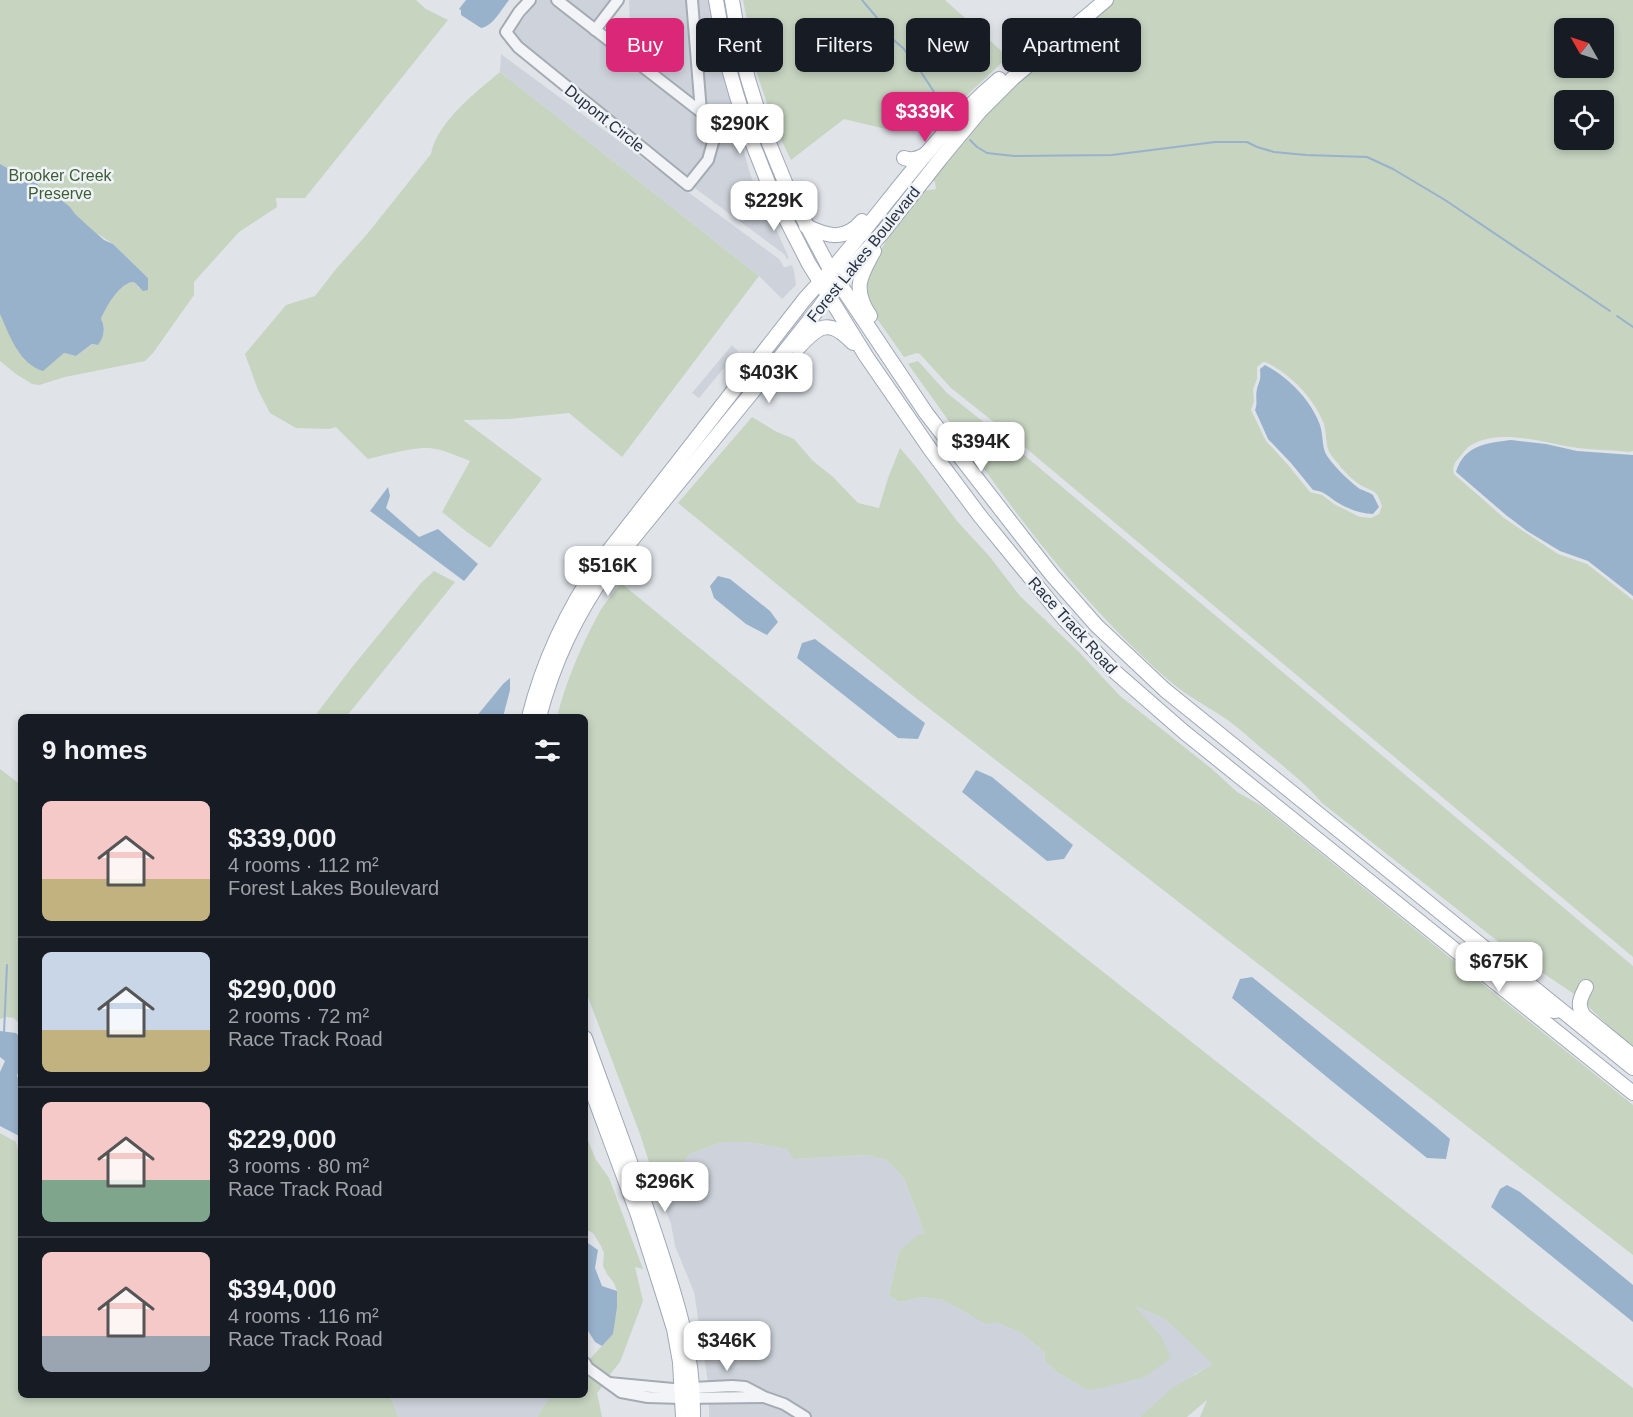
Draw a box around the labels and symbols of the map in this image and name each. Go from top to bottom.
north arrow [1554,18,1614,78]
street label: Dupont Circle [562,81,648,156]
pin: $339K [883,92,967,143]
pin: $290K [698,104,782,155]
park label: Brooker Creek Preserve [8,167,113,202]
pin: $229K [732,181,816,232]
street label: Forest Lakes Boulevard [804,183,923,325]
pin: $403K [727,353,811,404]
pin: $394K [939,422,1023,473]
pin: $516K [566,546,650,597]
street label: Race Track Road [1025,574,1120,677]
pin: $675K [1457,942,1541,993]
pin: $296K [623,1162,707,1213]
pin: $346K [685,1321,769,1372]

